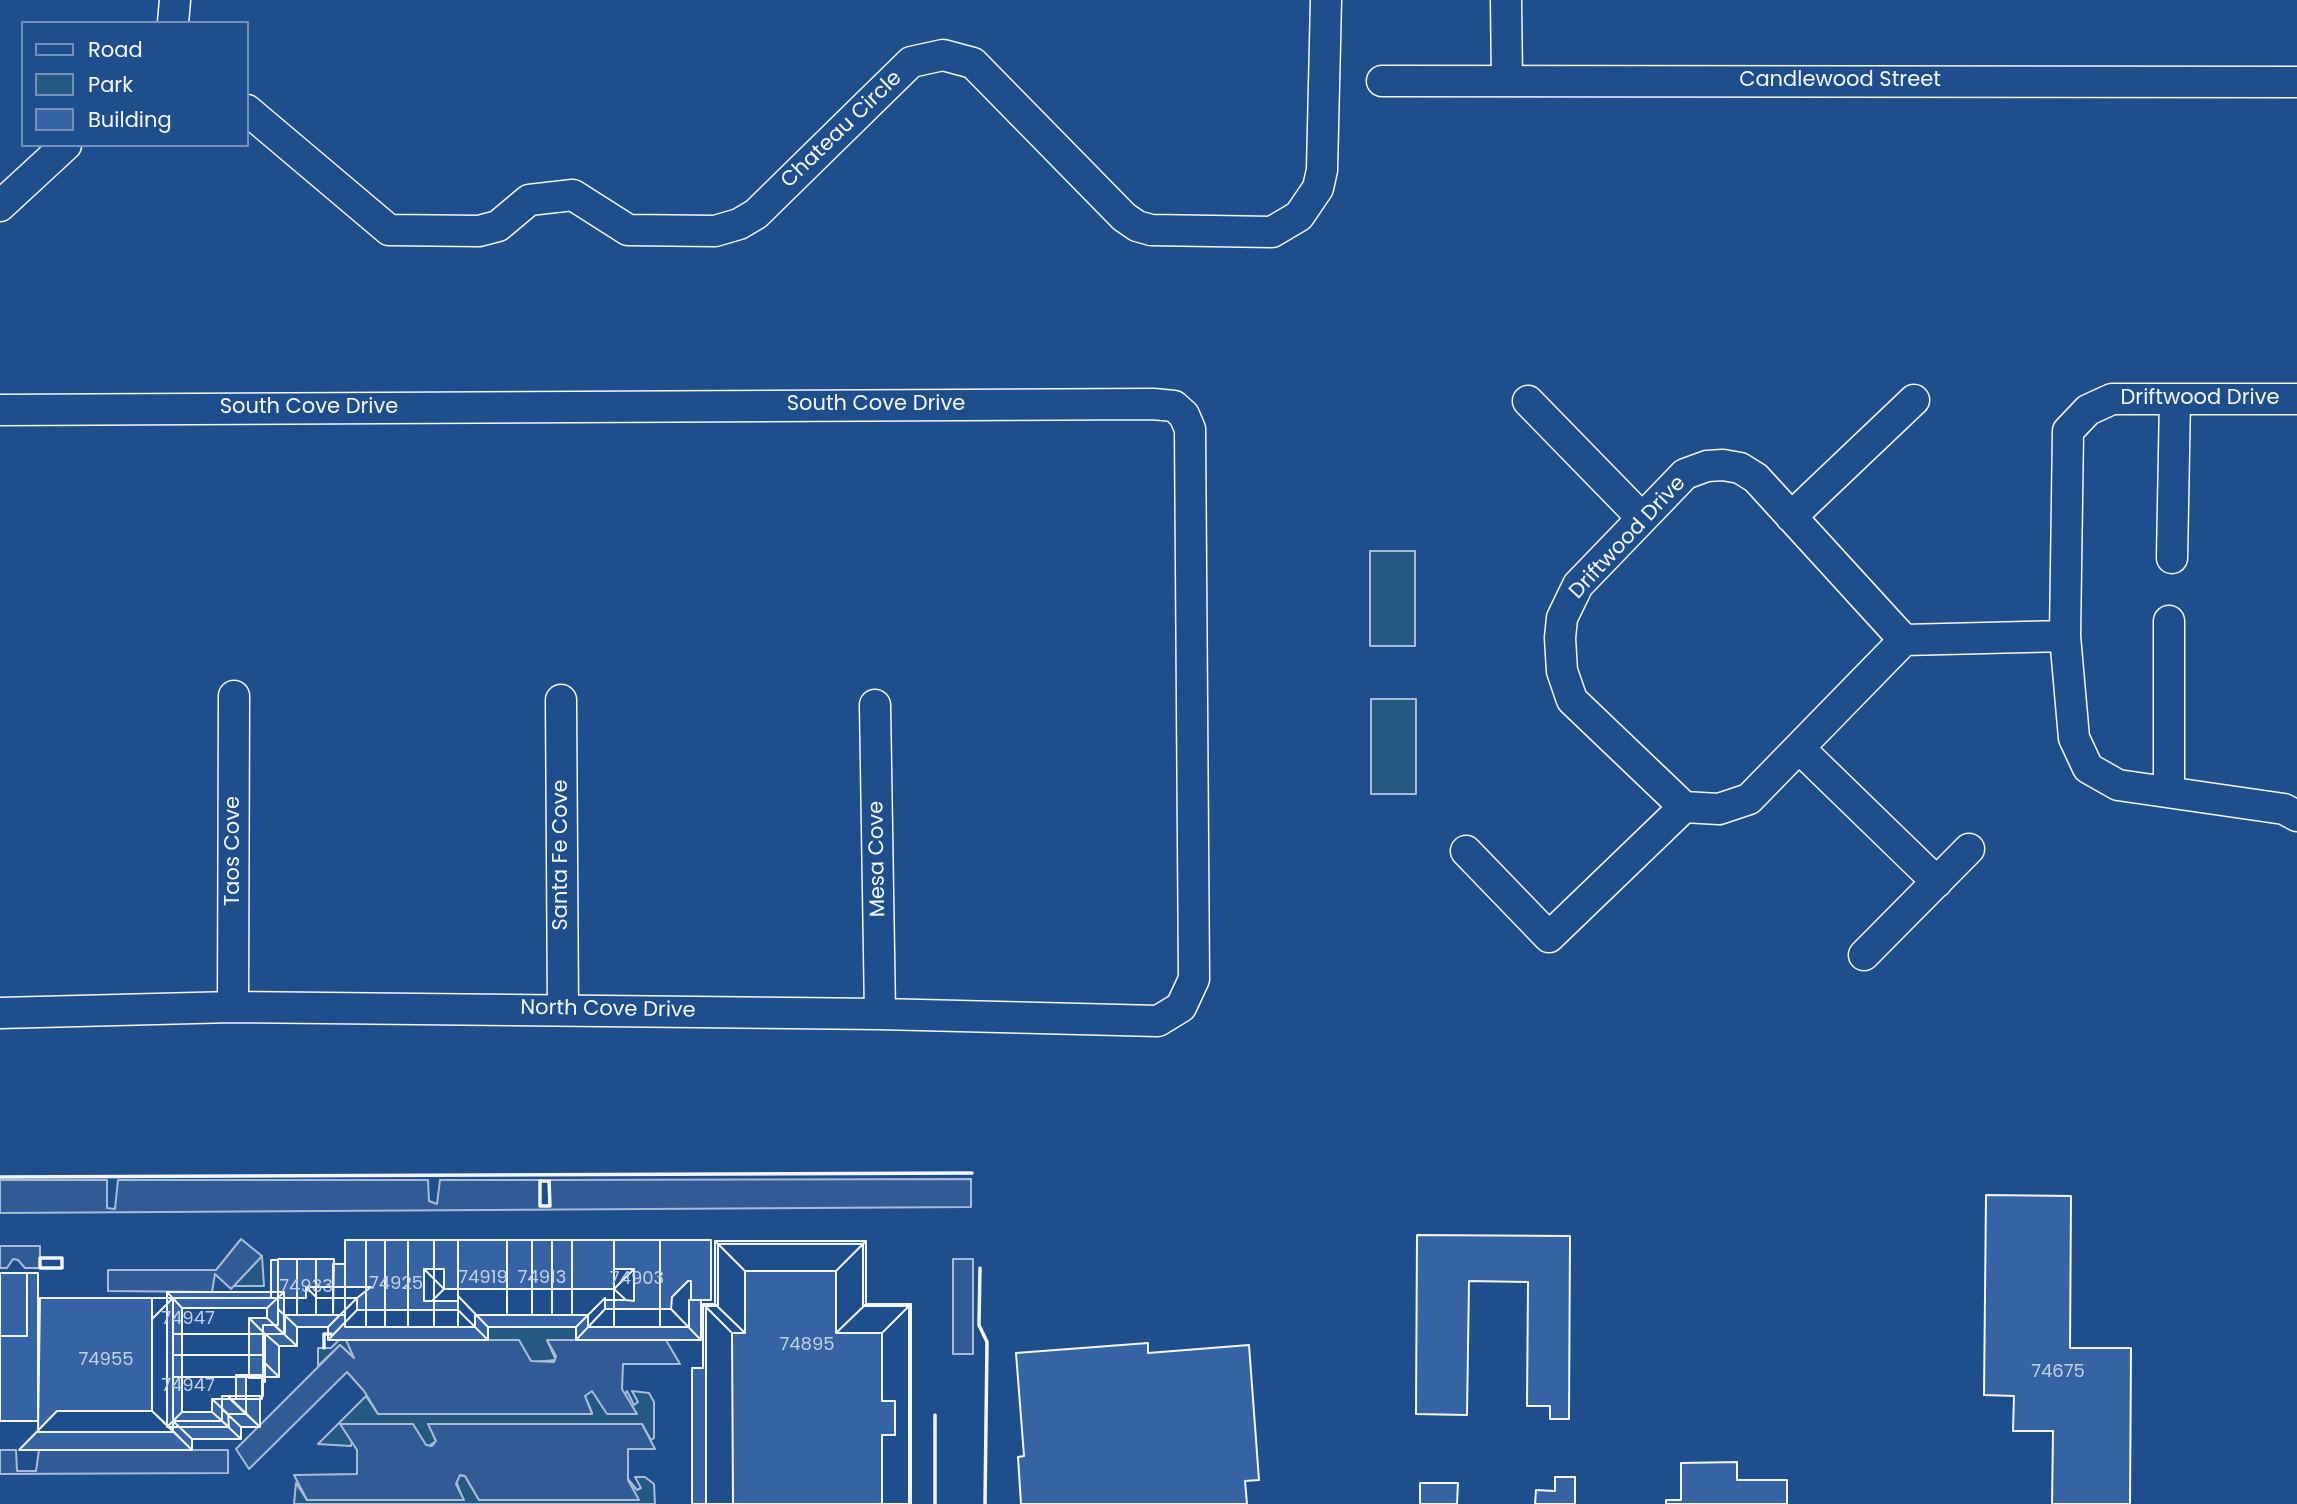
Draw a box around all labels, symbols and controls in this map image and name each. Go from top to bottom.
legend [21,21,248,147]
text: Road [88,35,143,64]
street label: Chateau Circle [776,66,908,194]
street label: Candlewood Street [1739,68,1941,94]
text: Park [88,70,133,99]
text: Building [88,105,172,134]
street label: Driftwood Drive [2121,386,2279,412]
street label: South Cove Drive [787,392,965,418]
street label: South Cove Drive [220,395,398,421]
street label: Driftwood Drive [1565,471,1691,605]
street label: Santa Fe Cove [549,779,575,931]
street label: Taos Cove [221,796,247,906]
street label: Mesa Cove [864,801,892,917]
street label: North Cove Drive [520,996,696,1024]
house number: 74919 [458,1267,508,1289]
house number: 74913 [518,1267,566,1289]
house number: 74903 [610,1268,664,1290]
house number: 74925 [369,1273,423,1295]
house number: 74933 [279,1276,333,1298]
house number: 74947 [161,1308,215,1330]
house number: 74895 [779,1334,835,1356]
house number: 74955 [78,1349,134,1371]
house number: 74675 [2031,1361,2085,1383]
house number: 74947 [161,1375,215,1397]

